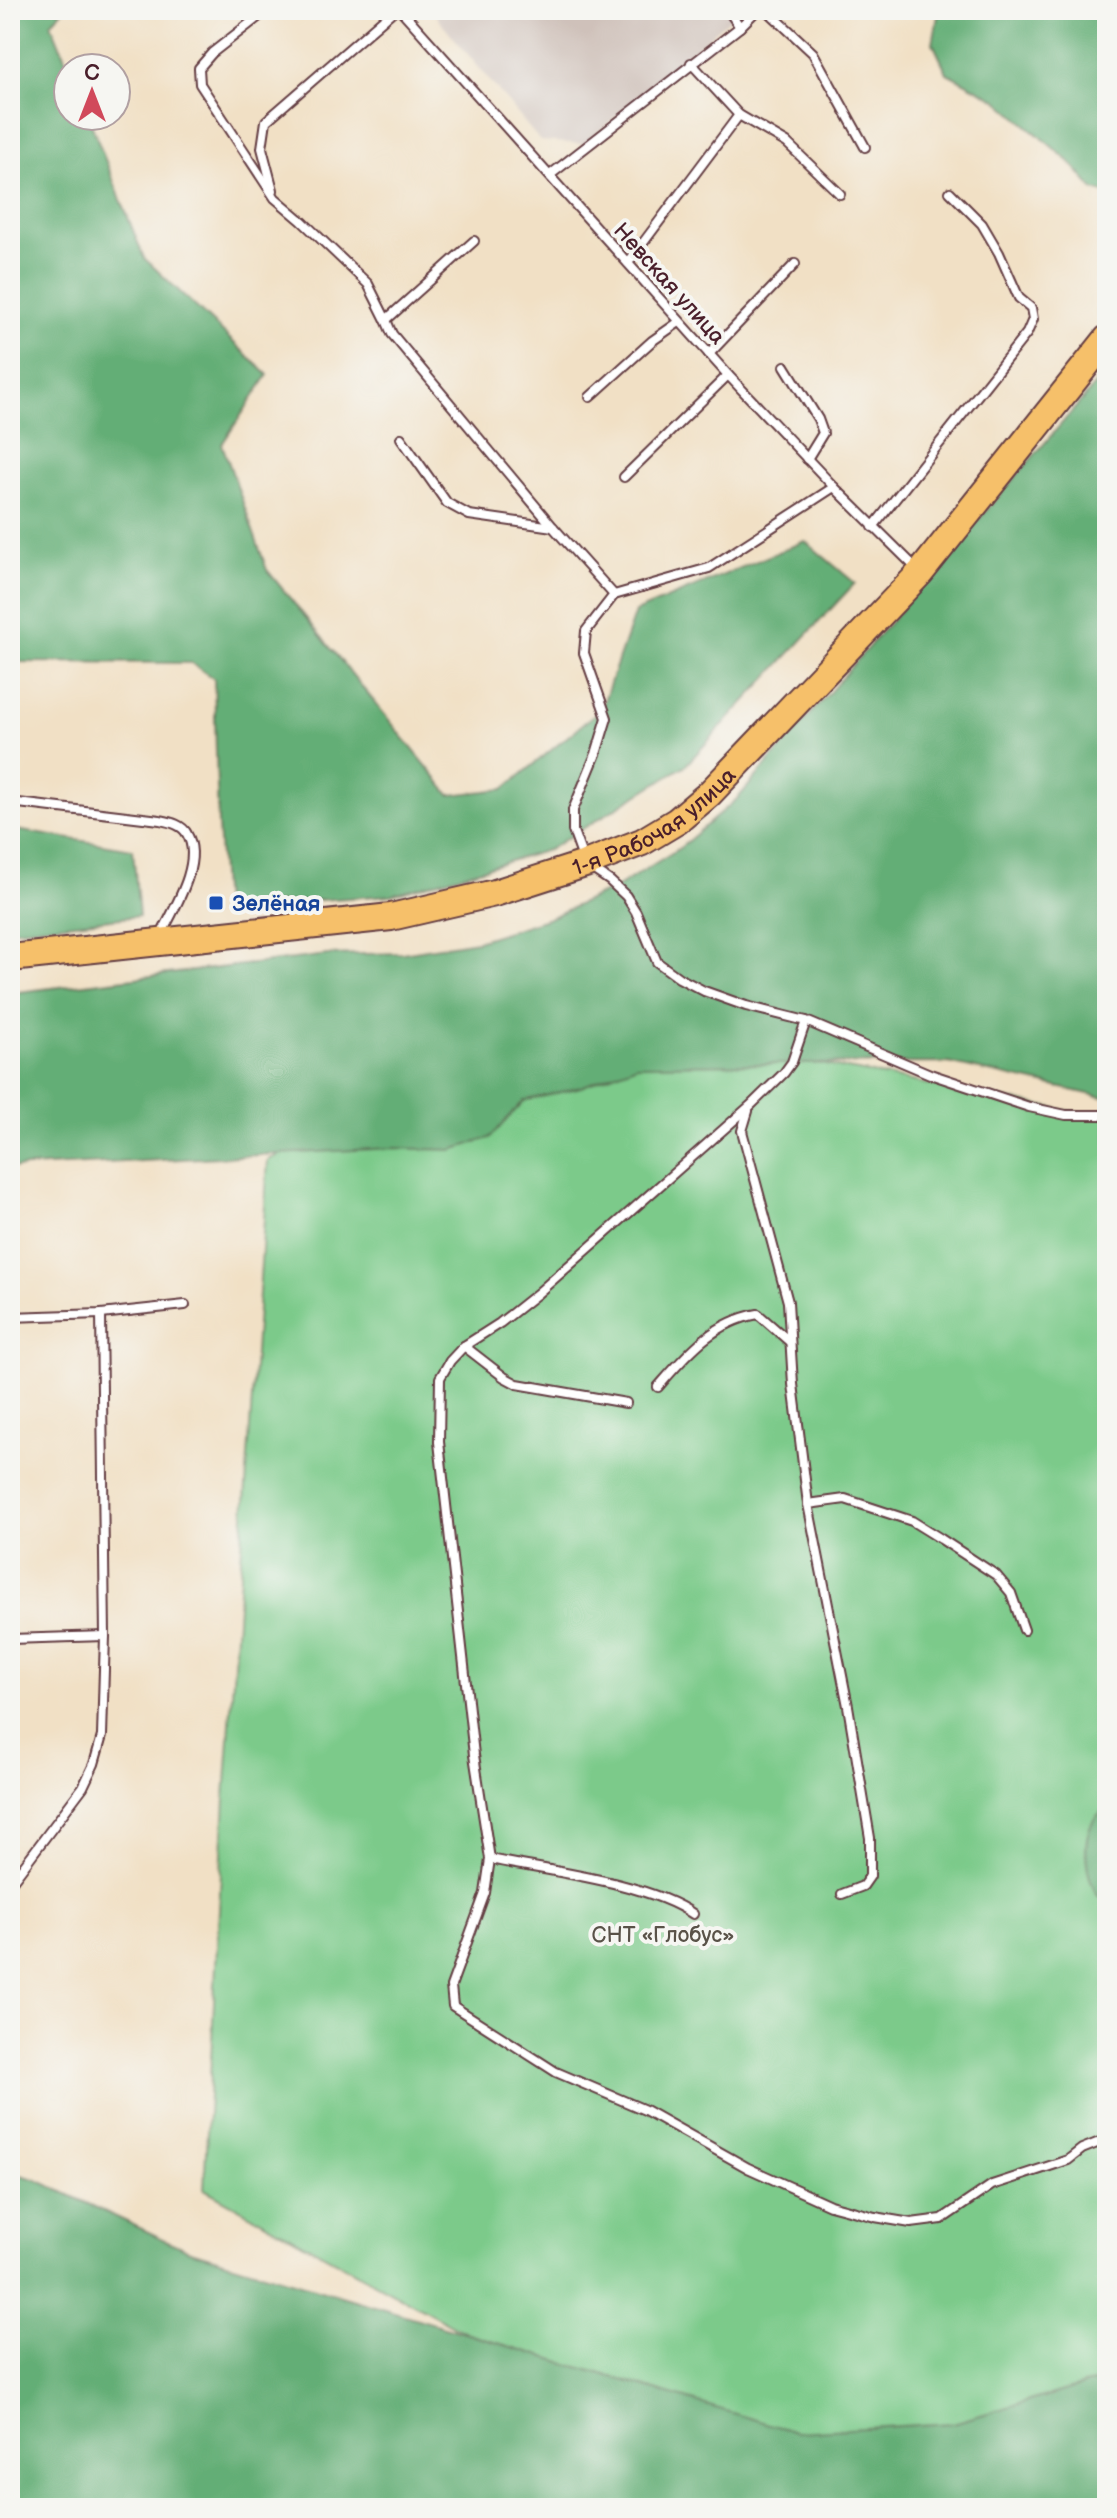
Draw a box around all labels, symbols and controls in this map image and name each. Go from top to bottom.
north arrow [52,52,132,132]
text: С [84,60,100,87]
street label: Невская улица [607,218,731,350]
street label: 1-я Рабочая улица [569,763,742,882]
place label: Зелёная [232,891,320,918]
marker: Зелёная [207,894,225,912]
park label: СНТ «Глобус» [592,1922,734,1949]

